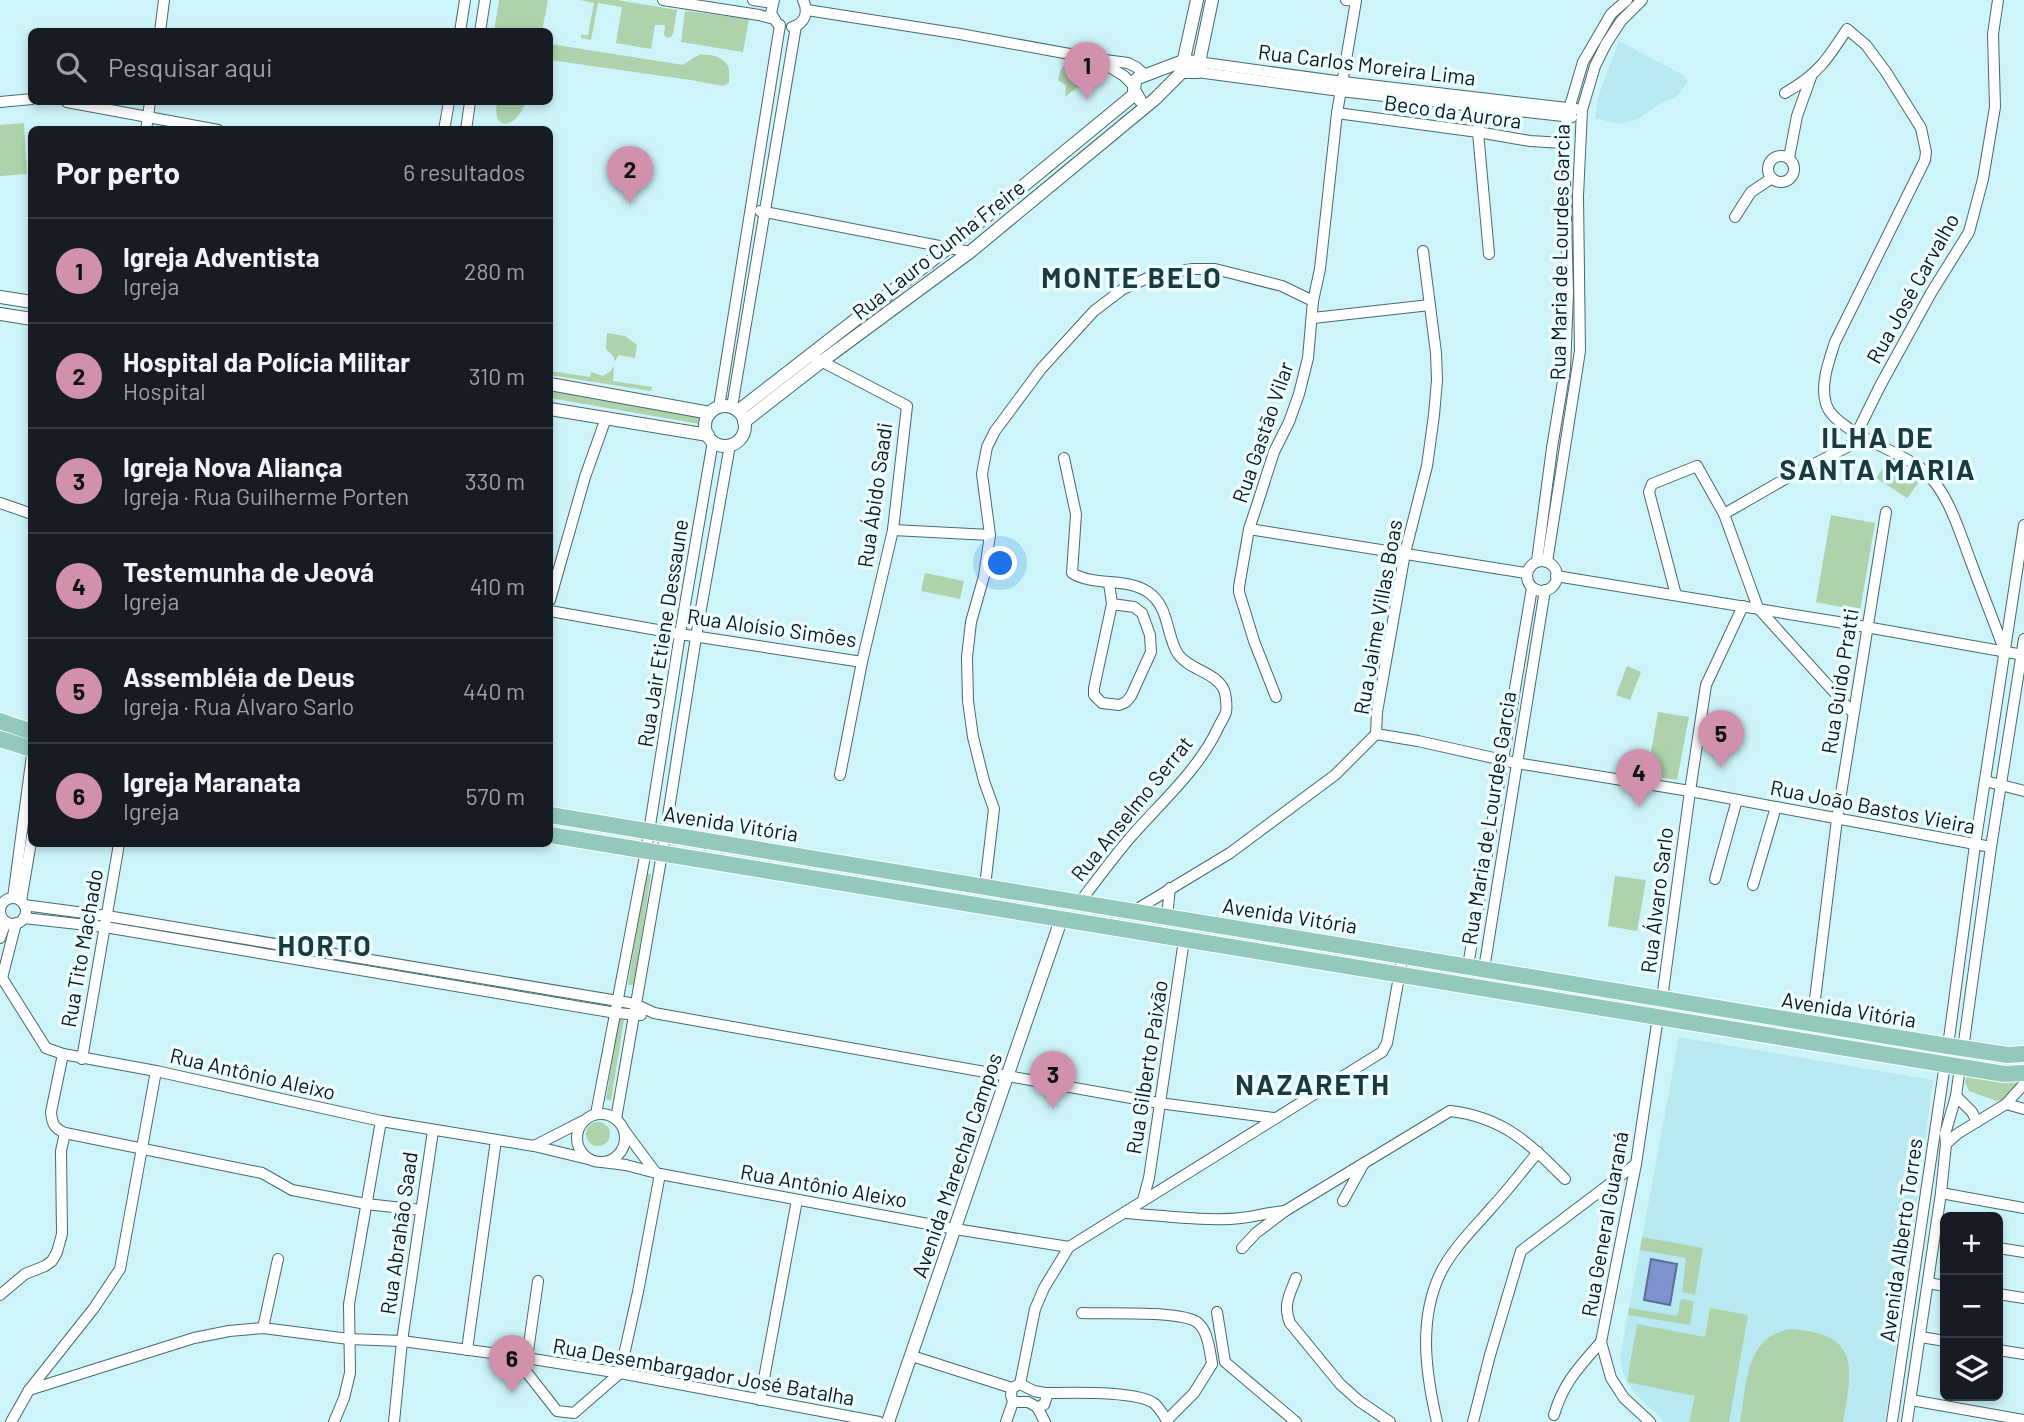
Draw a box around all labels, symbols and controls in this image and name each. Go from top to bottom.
search box [28,28,553,105]
street label: Rua Carlos Moreira Lima [1257,38,1477,90]
pin: 1 [1064,42,1110,100]
icon: search [52,48,90,86]
text: Pesquisar aqui [108,51,273,82]
street label: Beco da Aurora [1383,89,1523,133]
street label: Rua Maria de Lourdes Garcia [1544,124,1574,380]
pin: 2 [607,146,653,204]
text: Por perto [56,154,180,190]
text: 6 resultados [403,158,525,186]
street label: Rua Lauro Cunha Freire [847,174,1029,324]
street label: Rua José Carvalho [1860,209,1964,367]
text: Igreja Adventista [123,241,320,272]
text: 1 [75,257,83,285]
text: 280 m [464,257,525,285]
district label: MONTE BELO [1041,260,1223,294]
text: Igreja [123,272,179,300]
text: Hospital da Polícia Militar [123,346,410,377]
street label: Rua Gastão Vilar [1226,358,1298,506]
text: 2 [73,362,85,390]
text: 310 m [469,362,525,390]
text: Hospital [123,377,206,405]
district label: ILHA DE SANTA MARIA [1779,420,1977,486]
street label: Rua Ábido Saadi [851,421,897,569]
text: Igreja Nova Aliança [123,451,342,482]
text: 3 [73,467,85,495]
text: 330 m [465,467,525,495]
text: Igreja · Rua Guilherme Porten [123,482,409,510]
street label: Rua Jair Etiene Dessaune [632,517,692,749]
street label: Rua Jaime Villas Boas [1348,517,1406,717]
your location [983,546,1017,580]
text: Testemunha de Jeová [123,556,374,587]
text: 4 [72,572,86,600]
text: 410 m [470,572,525,600]
text: Igreja [123,587,179,615]
street label: Rua Aloísio Simões [686,603,858,651]
street label: Rua Guido Pratti [1815,606,1863,756]
text: Assembléia de Deus [123,661,355,692]
text: 5 [73,677,85,705]
text: 440 m [463,677,525,705]
street label: Rua Maria de Lourdes Garcia [1456,689,1520,947]
text: Igreja · Rua Álvaro Sarlo [123,692,354,720]
pin: 5 [1698,710,1744,768]
street label: Rua Anselmo Serrat [1065,731,1197,885]
pin: 4 [1616,749,1662,807]
text: Igreja Maranata [123,766,301,797]
street label: Rua João Bastos Vieira [1768,774,1978,838]
text: 6 [73,782,85,810]
text: 570 m [466,782,525,810]
text: Igreja [123,797,179,825]
street label: Avenida Vitória [662,800,800,846]
street label: Rua Álvaro Sarlo [1635,825,1677,975]
street label: Rua Tito Machado [55,867,107,1029]
street label: Avenida Vitória [1221,892,1359,938]
district label: HORTO [277,928,373,962]
street label: Rua Gilberto Paixão [1120,978,1172,1156]
street label: Avenida Vitória [1780,986,1918,1032]
street label: Rua Antônio Aleixo [168,1042,338,1104]
street label: Avenida Marechal Campos [906,1049,1006,1281]
pin: 3 [1030,1051,1076,1109]
district label: NAZARETH [1235,1067,1391,1101]
street label: Rua General Guaraná [1575,1129,1633,1319]
street label: Avenida Alberto Torres [1873,1137,1927,1343]
street label: Rua Abrahão Saad [374,1150,422,1316]
street label: Rua Antônio Aleixo [739,1158,909,1212]
map controls [1940,1212,2003,1401]
button: + [1940,1212,2003,1275]
button: − [1940,1275,2003,1338]
street label: Rua Desembargador José Batalha [551,1332,857,1410]
pin: 6 [489,1335,535,1393]
button: layers [1940,1338,2003,1401]

